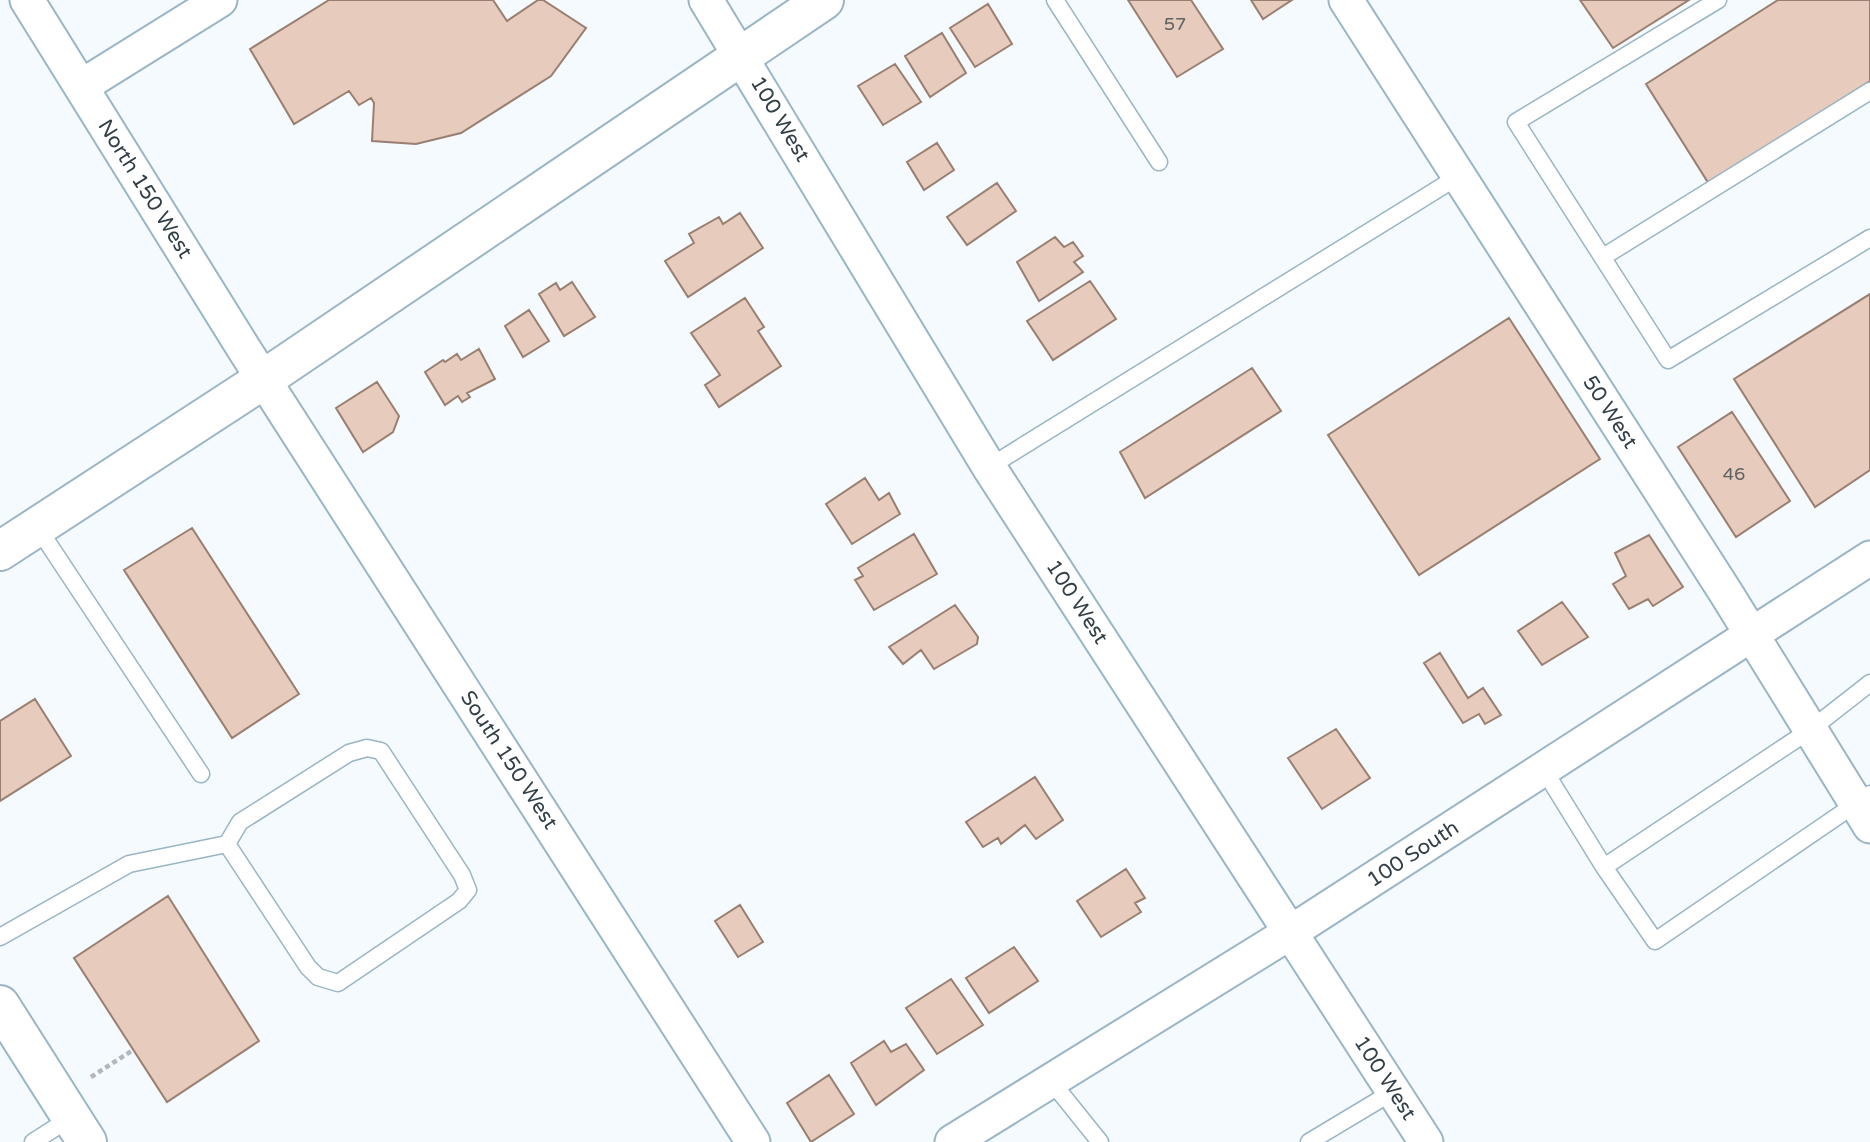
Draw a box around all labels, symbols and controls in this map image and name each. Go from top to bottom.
house number: 57 [1164,13,1186,35]
street label: 100 West [745,72,815,166]
street label: North 150 West [92,115,198,263]
street label: 50 West [1577,371,1643,453]
house number: 46 [1723,463,1745,485]
street label: 100 West [1041,555,1113,649]
street label: South 150 West [455,686,563,834]
street label: 100 South [1362,815,1464,893]
street label: 100 West [1349,1031,1421,1125]

